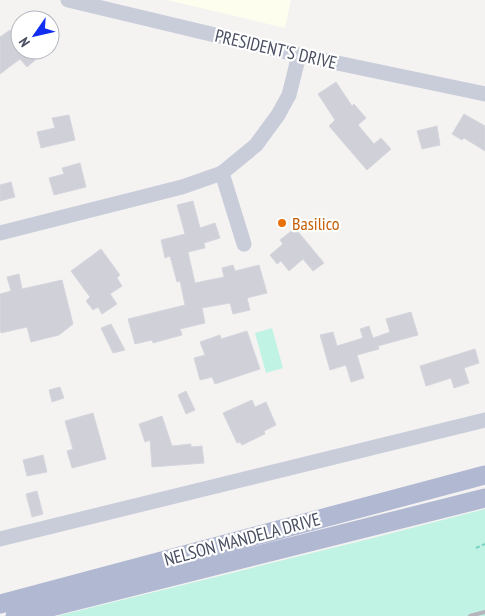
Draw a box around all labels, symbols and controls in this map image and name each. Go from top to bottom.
north arrow [10,10,60,60]
street label: PRESIDENT'S DRIVE [213,24,339,74]
text: N [15,34,34,50]
place label: Basilico [292,212,340,235]
marker: Basilico [276,217,288,229]
street label: NELSON MANDELA DRIVE [162,507,322,571]

